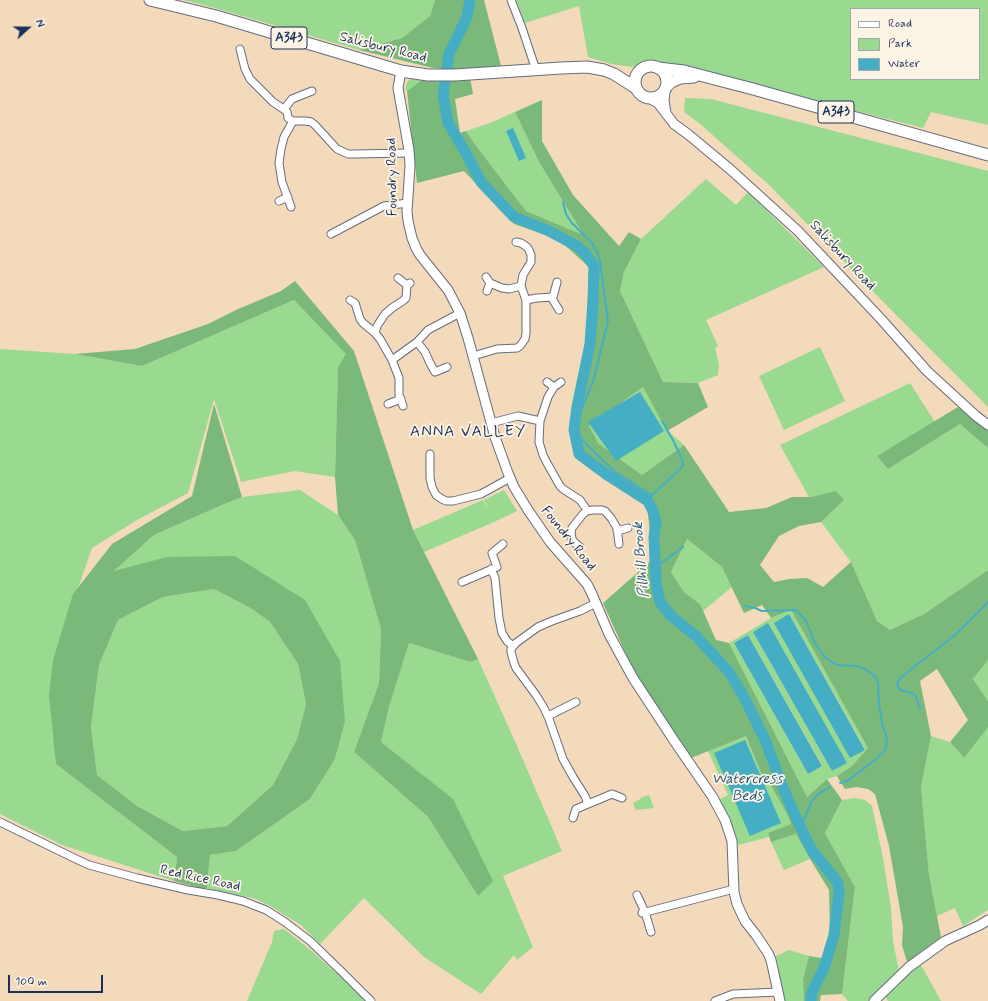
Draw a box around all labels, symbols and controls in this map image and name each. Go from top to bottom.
north arrow [8,8,48,48]
legend [850,8,980,80]
text: Road [888,16,912,32]
text: N [31,18,47,30]
road number: A343 [271,27,307,49]
street label: Salisbury Road [338,29,428,67]
text: Park [888,36,912,52]
text: Water [888,56,920,72]
road number: A343 [818,101,854,123]
street label: Foundry Road [384,138,402,216]
street label: Salisbury Road [805,218,879,294]
district label: ANNA VALLEY [410,423,526,443]
street label: Foundry Road [537,503,599,575]
water label: Pillhill Brook [630,522,654,598]
water label: Watercress Beds [712,771,782,806]
street label: Red Rice Road [158,862,242,896]
scale bar [10,967,105,993]
text: 100 m [15,974,47,990]

